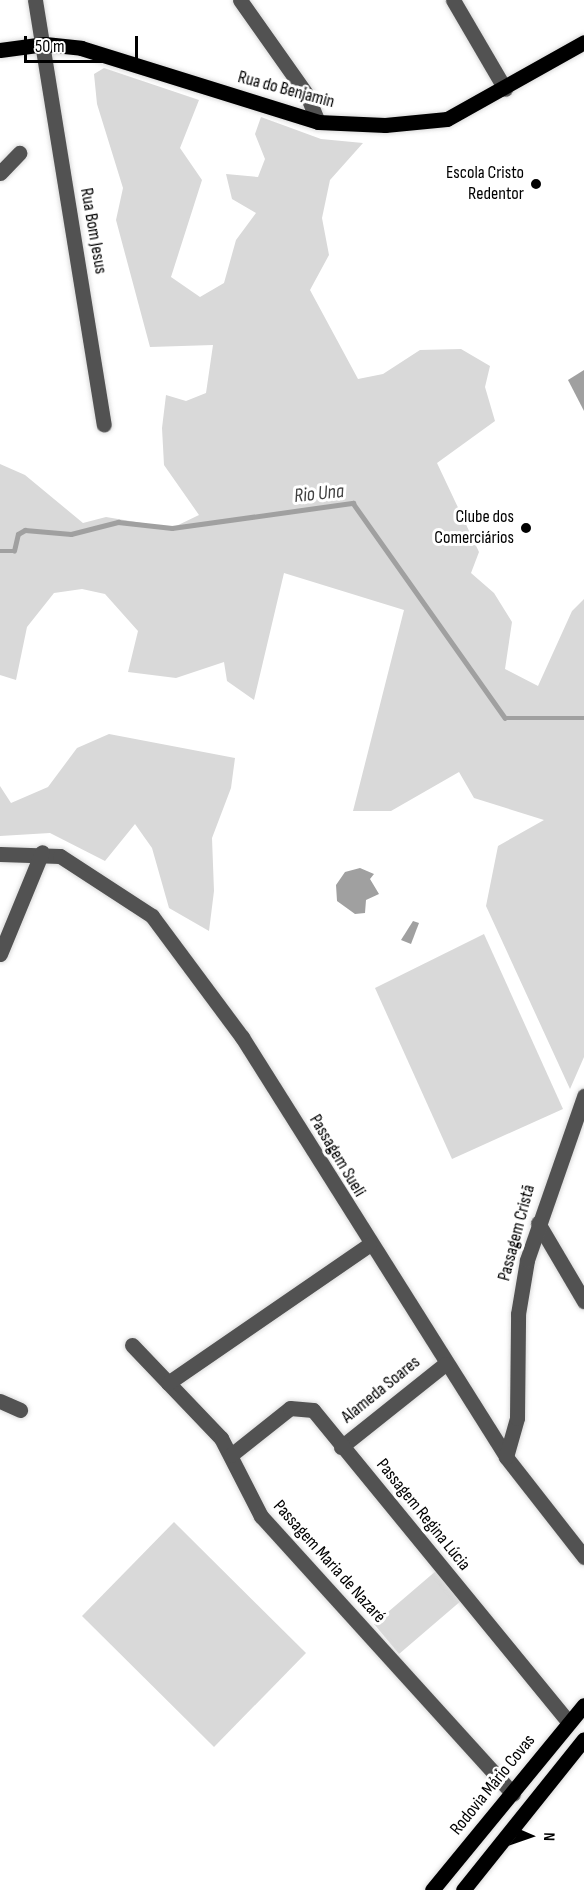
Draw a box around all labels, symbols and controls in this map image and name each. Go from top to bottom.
scale bar [27,24,141,62]
text: 50 m [35,36,65,57]
street label: Rua do Benjamin [235,67,337,113]
place label: Escola Cristo Redentor [446,163,524,206]
marker: Escola Cristo Redentor [529,177,543,191]
street label: Rua Bom Jesus [75,186,111,276]
water label: Rio Una [293,479,345,509]
place label: Clube dos Comerciários [434,507,514,550]
marker: Clube dos Comerciários [519,521,533,535]
street label: Passagem Sueli [304,1111,370,1201]
street label: Passagem Cristã [494,1183,540,1283]
street label: Alameda Soares [337,1352,425,1428]
street label: Passagem Regina Lúcia [371,1455,475,1575]
street label: Passagem Maria de Nazaré [268,1496,390,1628]
street label: Rodovia Mário Covas [446,1730,540,1840]
north arrow [500,1806,560,1866]
text: N [539,1832,558,1841]

